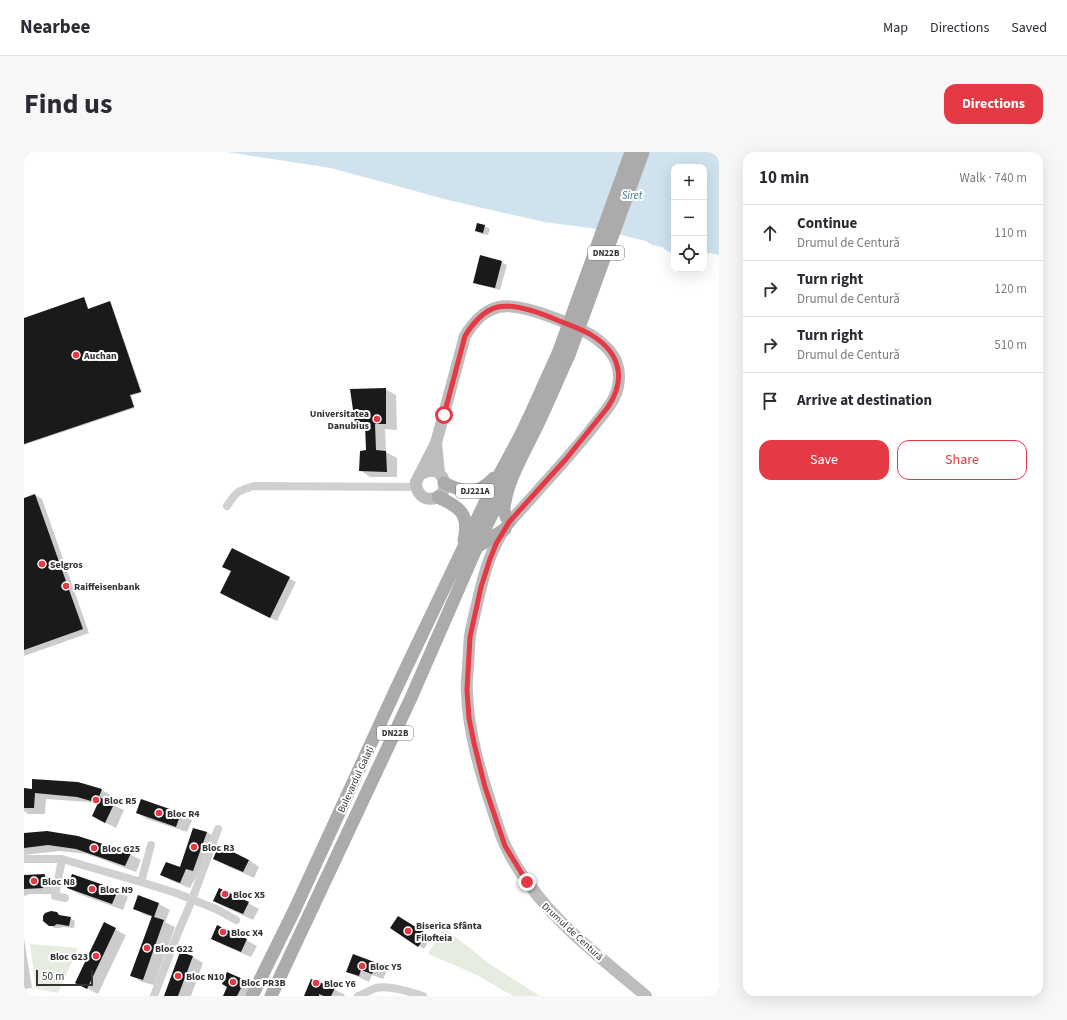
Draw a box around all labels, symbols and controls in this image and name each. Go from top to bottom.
text: Nearbee [20,14,90,41]
text: Map [883,18,908,38]
text: Directions [930,18,989,38]
text: Saved [1011,18,1047,38]
text: Find us [24,84,112,124]
button: Directions [944,84,1043,124]
map controls [671,164,707,272]
button: + [671,164,707,200]
text: 10 min [759,166,809,190]
text: Walk · 740 m [959,169,1027,187]
water label: Siret [622,188,643,203]
button: − [671,200,707,236]
text: Continue [797,213,857,234]
icon: ahead [759,222,781,244]
text: 110 m [994,224,1027,242]
text: Drumul de Centură [797,234,900,252]
button: locate [671,236,707,272]
road number: DN22B [588,246,624,260]
text: Turn right [797,269,863,290]
icon: right [759,278,781,300]
text: 120 m [994,280,1027,298]
text: Drumul de Centură [797,290,900,308]
text: Turn right [797,325,863,346]
icon: right [759,334,781,356]
text: 510 m [994,336,1027,354]
text: Drumul de Centură [797,346,900,364]
place label: Auchan [83,349,117,363]
marker: Auchan [71,350,81,360]
icon: arrive [759,390,781,412]
text: Arrive at destination [797,390,932,411]
route start [435,406,453,424]
place label: Universitatea Danubius [310,407,370,433]
marker: Universitatea Danubius [372,414,382,424]
button: Save [759,440,889,480]
button: Share [897,440,1027,480]
road number: DJ221A [456,484,494,498]
place label: Selgros [50,558,83,572]
marker: Selgros [37,559,47,569]
place label: Raiffeisenbank [74,580,140,594]
marker: Raiffeisenbank [61,581,71,591]
road number: DN22B [377,726,413,740]
street label: Bulevardul Galați [334,744,377,815]
place label: Bloc R5 [104,794,137,808]
marker: Bloc R5 [91,795,101,805]
place label: Bloc R4 [167,807,200,821]
marker: Bloc R4 [154,808,164,818]
place label: Bloc R3 [202,841,235,855]
place label: Bloc G25 [102,842,140,856]
marker: Bloc R3 [189,842,199,852]
marker: Bloc G25 [89,843,99,853]
route end [518,873,536,891]
place label: Bloc N8 [42,875,75,889]
marker: Bloc N8 [29,876,39,886]
place label: Bloc N9 [100,883,133,897]
marker: Bloc N9 [87,884,97,894]
place label: Bloc X5 [233,888,265,902]
marker: Bloc X5 [220,889,230,899]
street label: Drumul de Centură [539,900,606,964]
place label: Biserica Sfânta Filofteia [416,919,482,945]
place label: Bloc X4 [231,926,264,940]
marker: Biserica Sfânta Filofteia [403,926,413,936]
marker: Bloc X4 [218,927,228,937]
place label: Bloc G22 [155,942,193,956]
marker: Bloc G22 [142,943,152,953]
place label: Bloc G23 [50,950,88,964]
marker: Bloc G23 [91,951,101,961]
place label: Bloc Y5 [370,960,402,974]
marker: Bloc Y5 [357,961,367,971]
scale bar [36,968,93,987]
text: 50 m [42,969,64,984]
place label: Bloc N10 [186,970,224,984]
marker: Bloc N10 [173,971,183,981]
place label: Bloc PR3B [241,976,286,990]
marker: Bloc PR3B [228,977,238,987]
place label: Bloc Y6 [324,977,356,991]
marker: Bloc Y6 [311,978,321,988]

